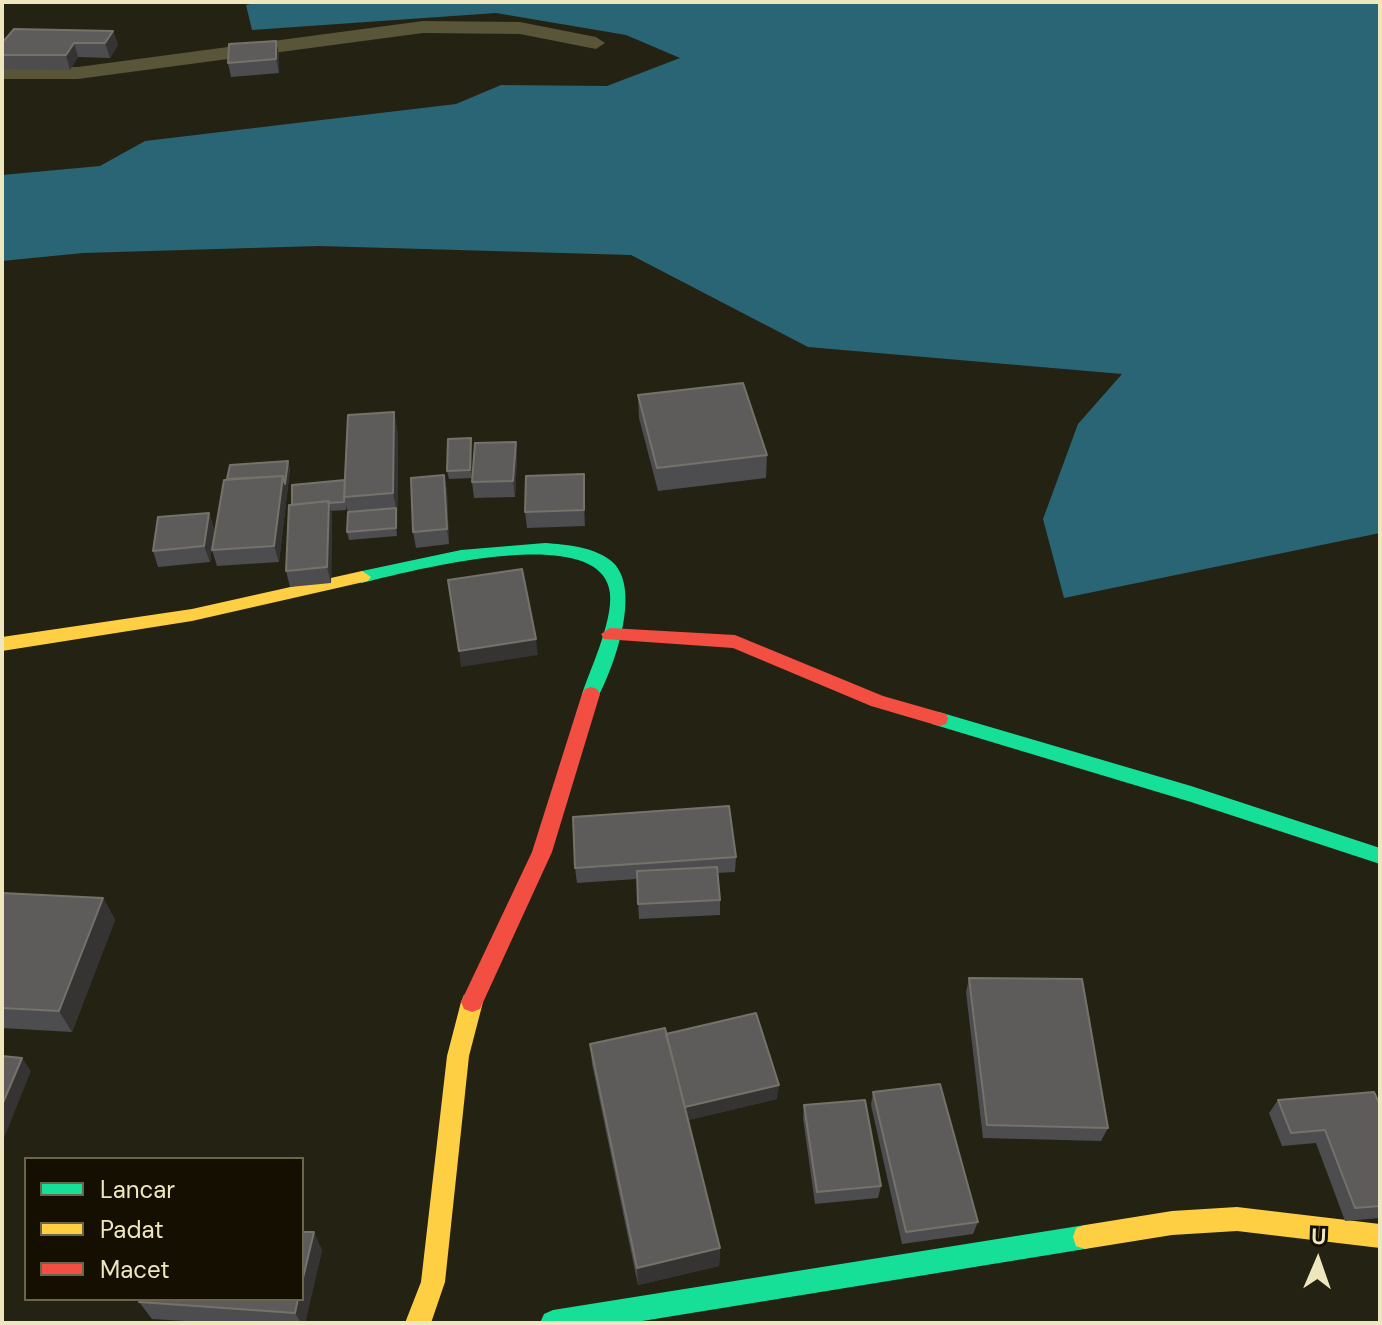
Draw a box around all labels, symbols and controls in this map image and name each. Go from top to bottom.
legend [24,1157,304,1301]
text: Lancar [100,1174,175,1205]
text: Padat [100,1214,164,1245]
north arrow [1278,1221,1358,1301]
text: U [1311,1222,1327,1251]
text: Macet [100,1254,170,1285]

